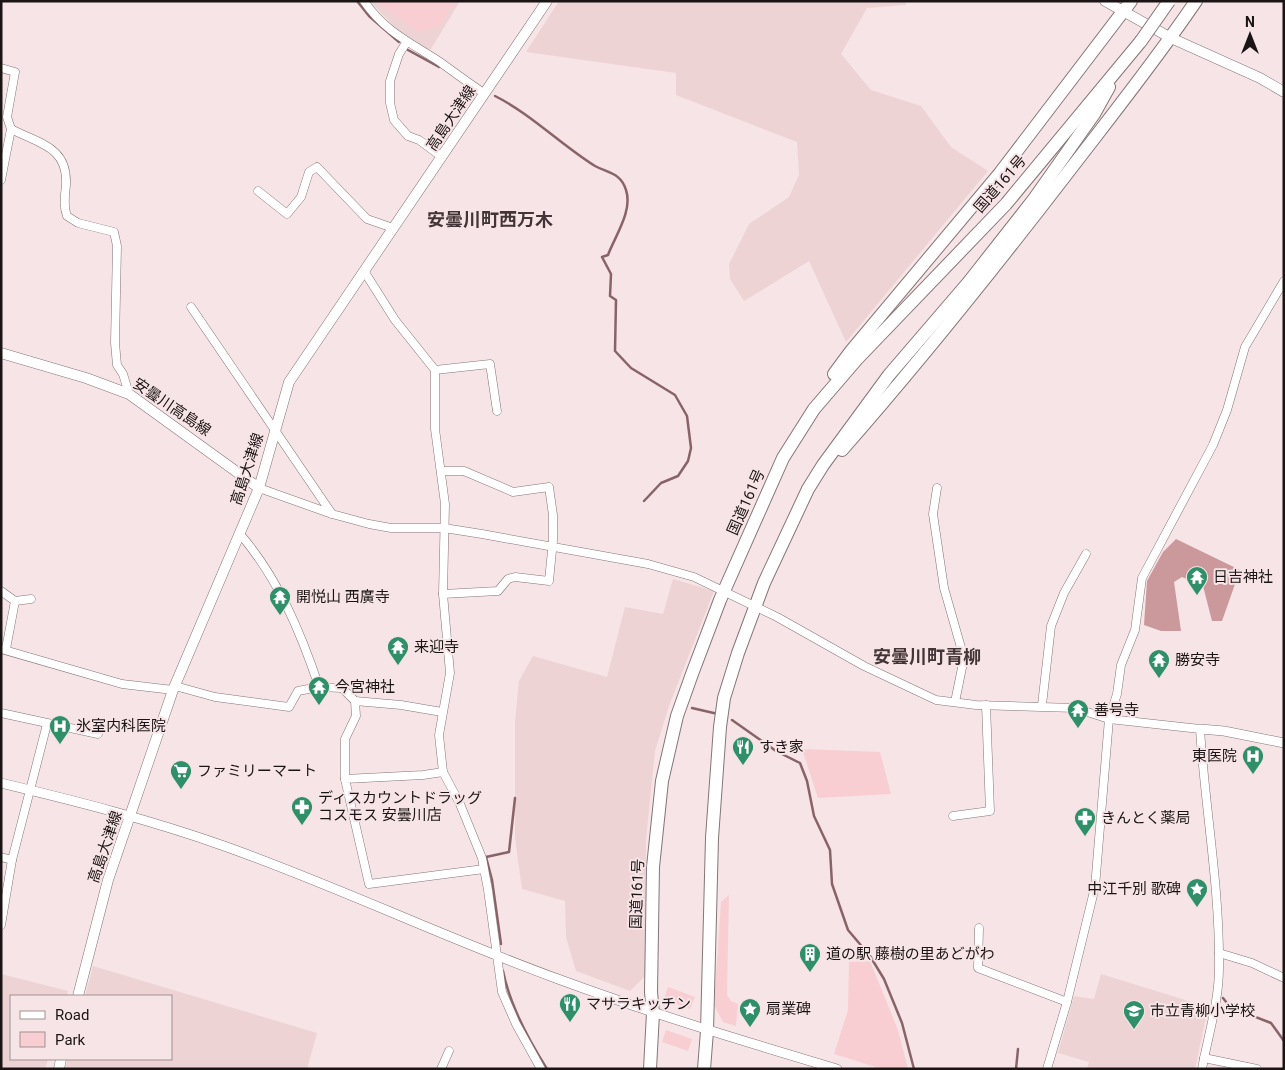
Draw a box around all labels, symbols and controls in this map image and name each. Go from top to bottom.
north arrow [1225,10,1275,60]
text: N [1245,14,1255,30]
street label: 高島大津線 [423,82,479,154]
street label: 国道161号 [970,152,1030,216]
district label: 安曇川町西万木 [427,209,553,230]
street label: 安曇川高島線 [130,374,214,440]
street label: 高島大津線 [227,431,267,507]
street label: 国道161号 [723,466,769,538]
temple icon: 日吉神社 [1185,565,1209,596]
place label: 日吉神社 [1213,568,1273,586]
temple icon: 開悦山 西廣寺 [268,585,292,616]
place label: 開悦山 西廣寺 [296,588,390,606]
temple icon: 来迎寺 [386,635,410,666]
place label: 来迎寺 [414,638,459,656]
district label: 安曇川町青柳 [873,646,981,667]
temple icon: 勝安寺 [1147,648,1171,679]
place label: 勝安寺 [1175,651,1220,669]
temple icon: 今宮神社 [307,675,331,706]
place label: 今宮神社 [335,678,395,696]
temple icon: 善号寺 [1066,698,1090,729]
place label: 善号寺 [1094,701,1139,719]
hospital icon: 氷室内科医院 [48,714,72,745]
place label: 氷室内科医院 [76,717,166,735]
restaurant icon: すき家 [731,735,755,766]
place label: すき家 [759,738,804,756]
hospital icon: 東医院 [1241,744,1265,775]
place label: 東医院 [1192,747,1237,765]
supermarket icon: ファミリーマート [169,759,193,790]
place label: ファミリーマート [197,762,317,780]
place label: ディスカウントドラッグ コスモス 安曇川店 [318,789,482,824]
pharmacy icon: ディスカウントドラッグ コスモス 安曇川店 [290,795,314,826]
pharmacy icon: きんとく薬局 [1073,806,1097,837]
street label: 高島大津線 [84,809,126,885]
place label: きんとく薬局 [1101,809,1191,827]
street label: 国道161号 [627,859,647,929]
place icon: 中江千別 歌碑 [1185,877,1209,908]
place label: 中江千別 歌碑 [1087,880,1181,898]
building icon: 道の駅 藤樹の里あどがわ [798,942,822,973]
place label: 道の駅 藤樹の里あどがわ [826,945,995,963]
restaurant icon: マサラキッチン [558,992,582,1023]
legend [10,995,172,1060]
place label: マサラキッチン [586,995,691,1013]
place icon: 扇業碑 [738,997,762,1028]
school or university icon: 市立青柳小学校 [1122,999,1146,1030]
place label: 扇業碑 [766,1000,811,1018]
place label: 市立青柳小学校 [1150,1002,1255,1020]
text: Road [55,1006,89,1024]
text: Park [55,1031,86,1049]

